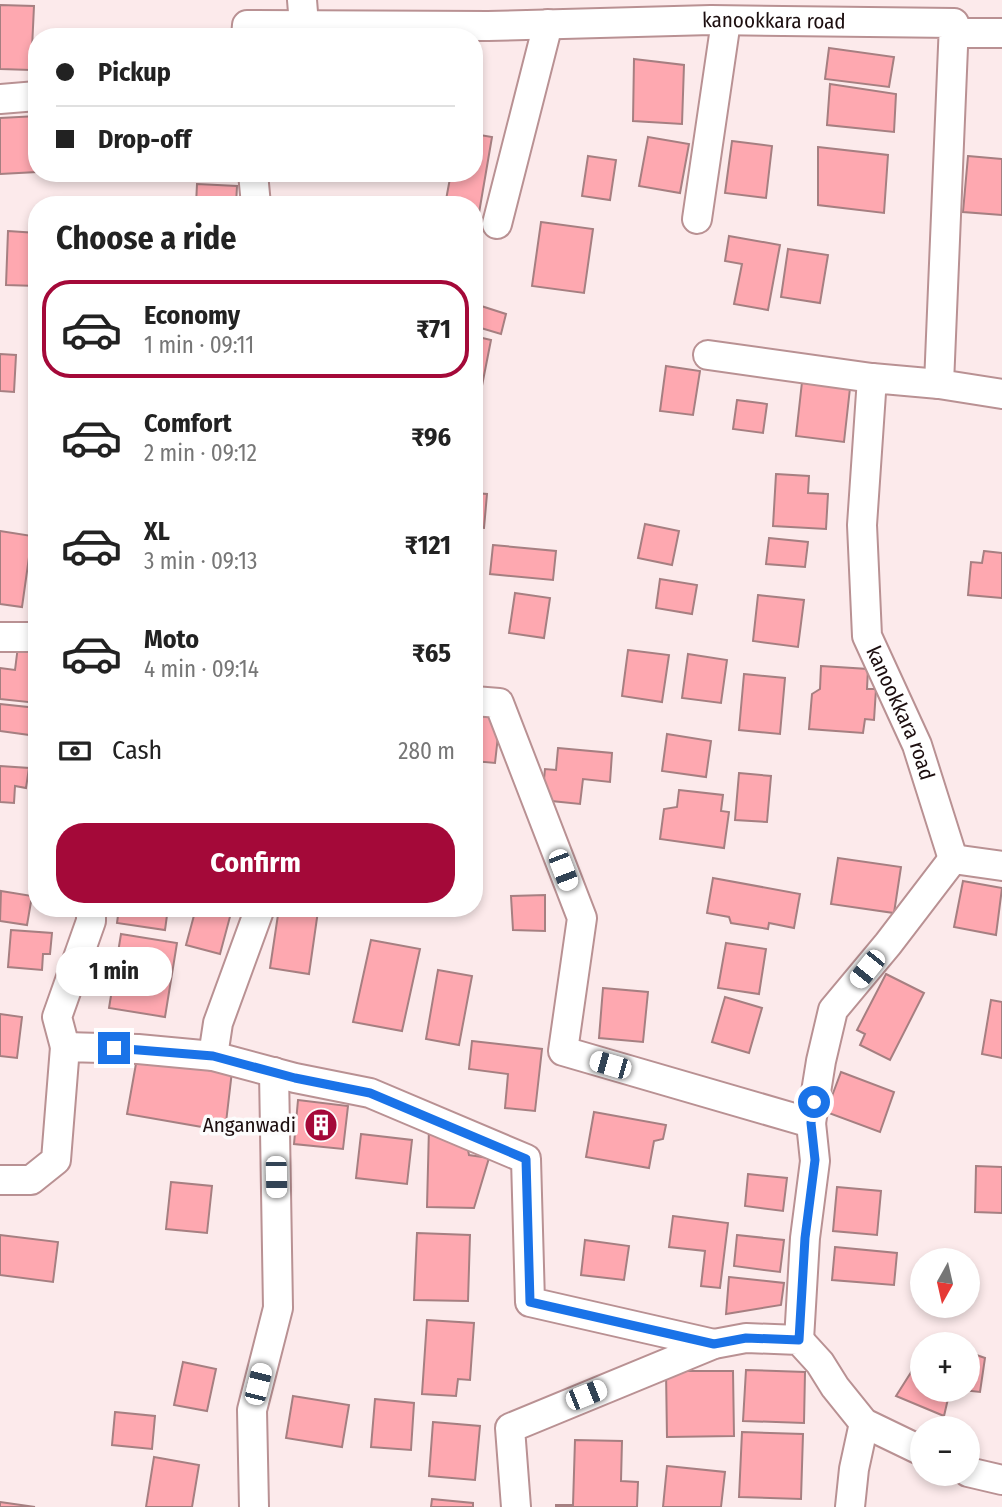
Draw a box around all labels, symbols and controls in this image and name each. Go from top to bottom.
street label: kanookkara road [702,7,846,35]
text: Pickup [98,57,171,88]
text: Drop-off [98,124,191,155]
text: Choose a ride [56,219,237,257]
icon: car [60,298,123,361]
text: Economy [144,300,240,331]
text: ₹71 [416,314,451,345]
text: 1 min · 09:11 [144,331,254,359]
icon: car [60,406,123,469]
text: Comfort [144,408,232,439]
text: ₹96 [411,422,451,453]
text: 2 min · 09:12 [144,439,257,467]
icon: car [60,514,123,577]
text: XL [144,516,170,547]
text: ₹121 [405,530,451,561]
text: 3 min · 09:13 [144,547,257,575]
icon: car [60,622,123,685]
text: Moto [144,624,199,655]
text: ₹65 [412,638,451,669]
street label: kanookkara road [860,642,940,783]
text: 4 min · 09:14 [144,655,259,683]
icon: cash [56,732,94,770]
text: Cash [112,735,162,766]
text: 280 m [398,737,455,765]
button: Confirm [56,823,455,903]
car [546,847,581,893]
callout: 1 min [56,946,172,996]
car [846,946,889,992]
text: 1 min [89,957,139,985]
route end [98,1032,130,1064]
car [587,1049,634,1081]
route start [798,1086,830,1118]
building icon: Anganwadi [302,1106,340,1144]
place label: Anganwadi [203,1112,296,1138]
car [266,1156,287,1198]
north arrow [910,1248,980,1318]
map controls [910,1248,980,1486]
button: + [910,1332,980,1402]
car [243,1361,274,1407]
car [563,1377,610,1413]
button: − [910,1416,980,1486]

